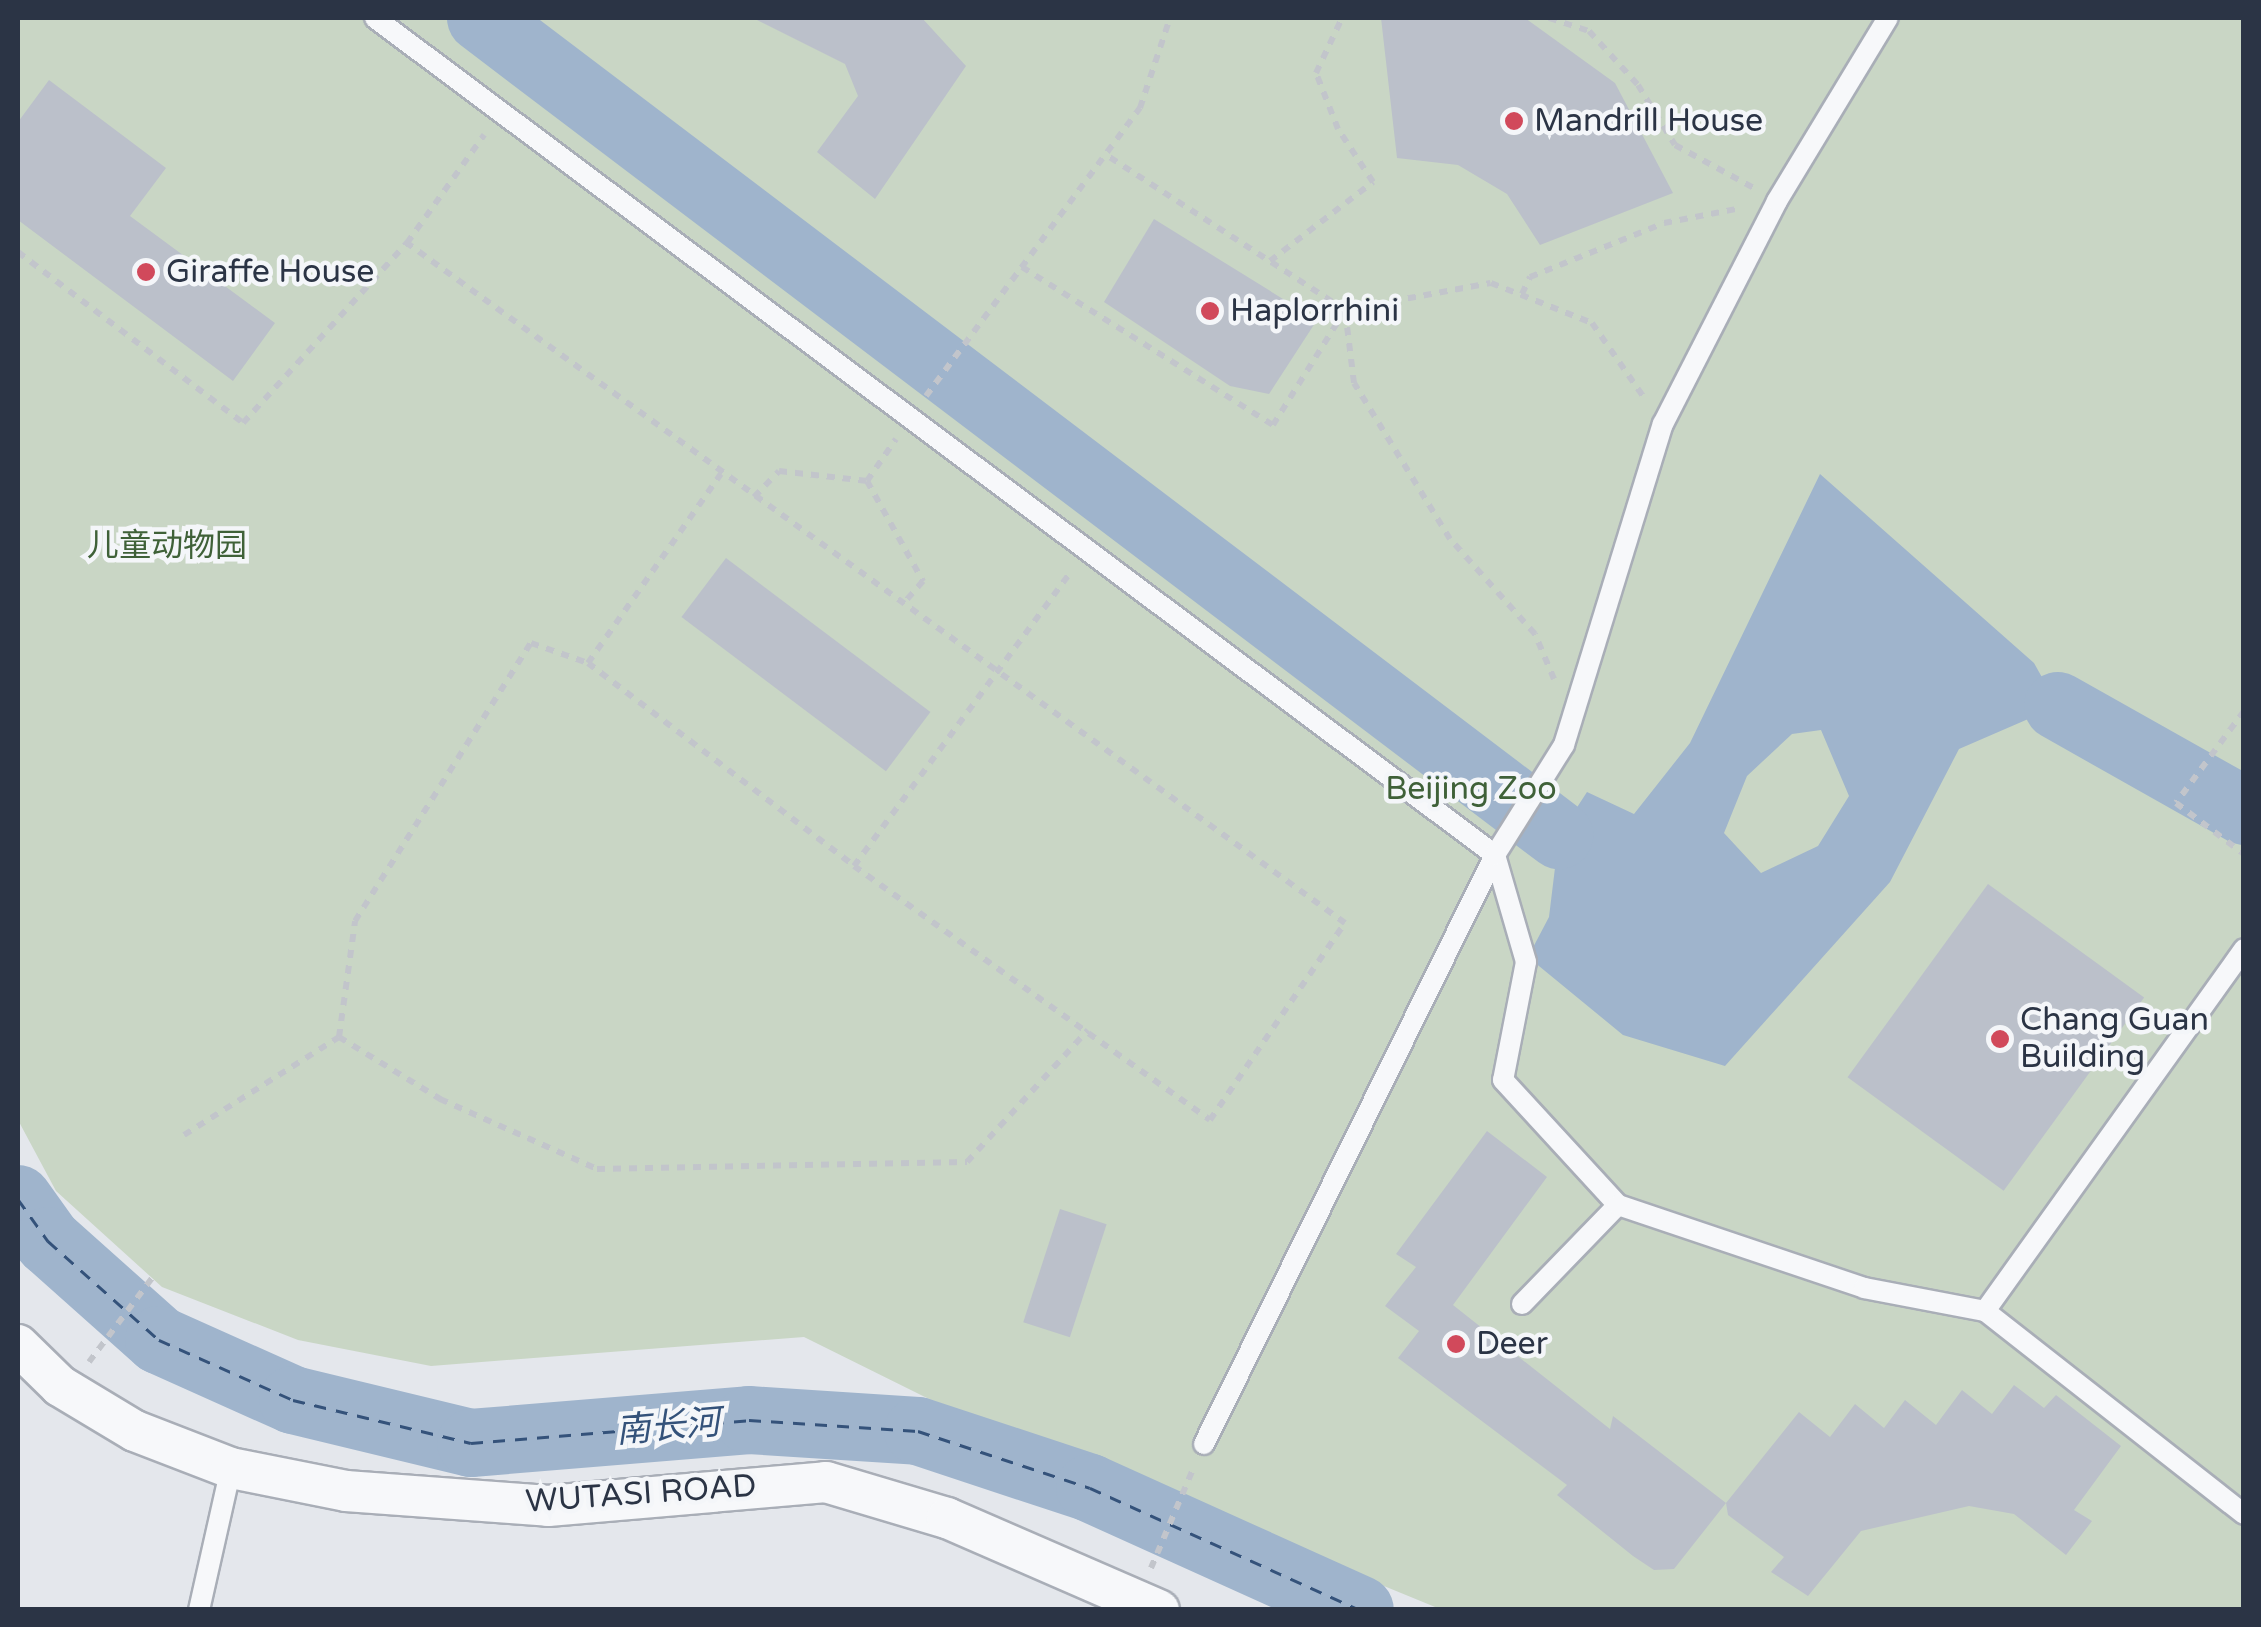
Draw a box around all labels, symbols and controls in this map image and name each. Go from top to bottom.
place label: Mandrill House [1534,102,1763,140]
marker: Mandrill House [1503,110,1525,132]
place label: Giraffe House [166,253,374,291]
marker: Giraffe House [135,261,157,283]
place label: Haplorrhini [1230,292,1399,330]
marker: Haplorrhini [1199,300,1221,322]
park label: 儿童动物园 [87,527,247,565]
park label: Beijing Zoo [1385,770,1557,808]
place label: Chang Guan Building [2020,1002,2209,1077]
marker: Chang Guan Building [1989,1028,2011,1050]
place label: Deer [1476,1325,1548,1363]
marker: Deer [1445,1333,1467,1355]
water label: 南长河 [614,1402,722,1452]
street label: WUTASI ROAD [524,1467,758,1521]

